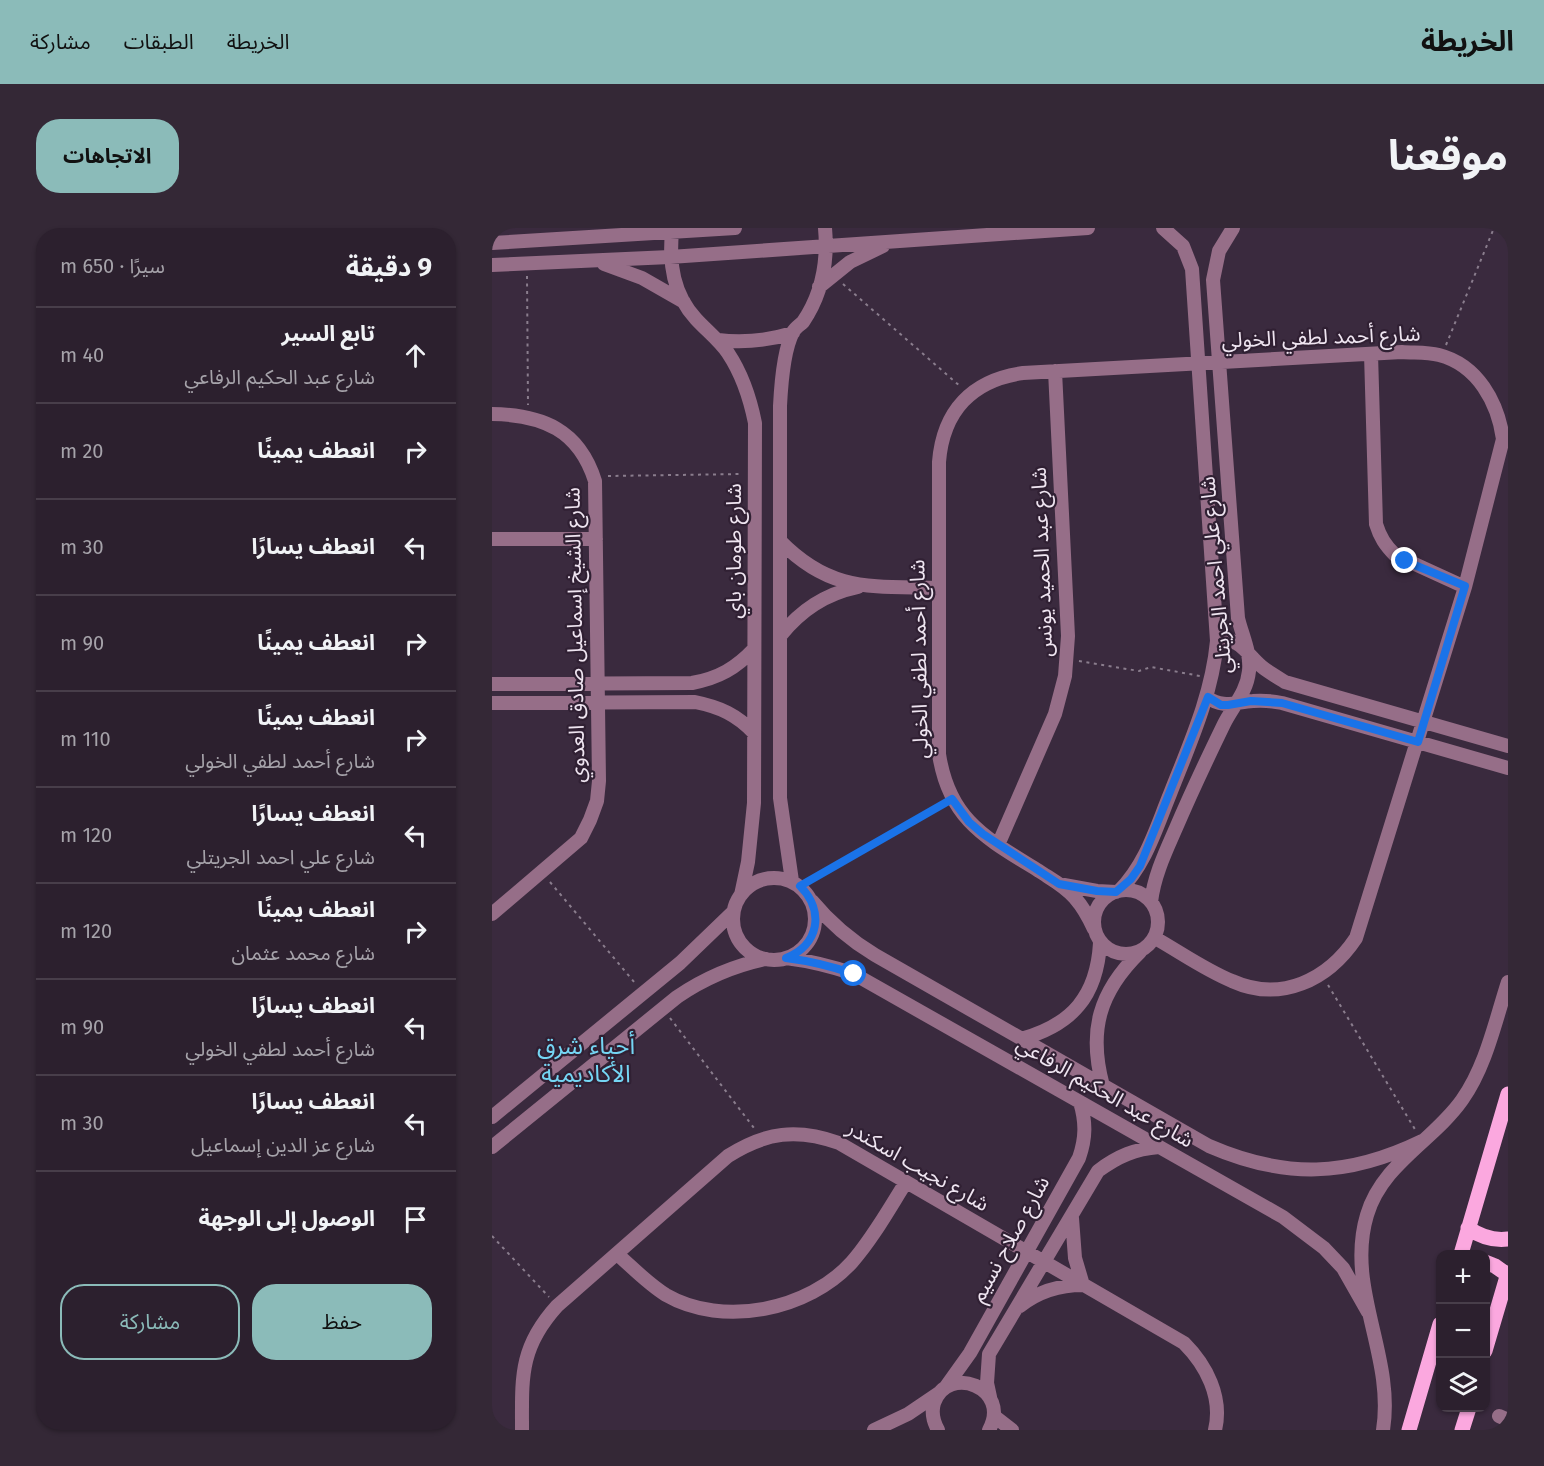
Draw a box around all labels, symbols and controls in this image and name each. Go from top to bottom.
text: الخريطة [1421,25,1514,58]
text: مشاركة [30,29,91,55]
text: الطبقات [124,29,194,55]
text: الخريطة [227,29,290,55]
button: الاتجاهات [36,119,179,193]
text: موقعنا [1388,131,1508,181]
text: 9 دقيقة [346,252,432,283]
text: سيرًا · 650 m [60,254,165,278]
text: تابع السير [282,320,375,347]
street label: شارع أحمد لطفي الخولي [1221,321,1421,356]
icon: ahead [399,339,432,372]
text: 40 m [60,343,104,367]
text: شارع عبد الحكيم الرفاعي [184,365,375,389]
icon: right [399,435,432,468]
text: انعطف يمينًا [257,437,375,464]
text: 20 m [60,439,104,463]
street label: شارع عبد الحميد يونس [1026,467,1060,657]
street label: شارع علي احمد الجريتلي [1194,475,1240,675]
street label: شارع طومان باي [721,483,750,619]
street label: شارع الشيخ إسماعيل صادق العدوي [559,487,593,783]
icon: left [399,531,432,564]
text: انعطف يسارًا [252,533,375,560]
text: 30 m [60,535,104,559]
route end [1391,547,1417,573]
street label: شارع أحمد لطفي الخولي [904,559,937,759]
icon: right [399,627,432,660]
text: انعطف يمينًا [257,629,375,656]
text: 90 m [60,631,104,655]
text: انعطف يمينًا [257,704,375,731]
icon: right [399,723,432,756]
text: 110 m [60,727,111,751]
text: شارع أحمد لطفي الخولي [185,749,375,773]
text: انعطف يسارًا [252,800,375,827]
icon: left [399,819,432,852]
text: 120 m [60,823,112,847]
text: شارع علي احمد الجريتلي [186,845,375,869]
text: انعطف يمينًا [257,896,375,923]
icon: right [399,915,432,948]
text: 120 m [60,919,112,943]
text: شارع محمد عثمان [231,941,375,965]
route start [840,960,866,986]
text: انعطف يسارًا [252,992,375,1019]
icon: left [399,1011,432,1044]
text: 90 m [60,1015,104,1039]
district label: أحياء شرق الأكاديمية [537,1030,635,1088]
street label: شارع عبد الحكيم الرفاعي [1010,1031,1198,1156]
text: شارع أحمد لطفي الخولي [185,1037,375,1061]
text: انعطف يسارًا [252,1088,375,1115]
icon: left [399,1107,432,1140]
text: 30 m [60,1111,104,1135]
street label: شارع نجيب اسكندر [840,1114,994,1219]
text: شارع عز الدين إسماعيل [191,1133,375,1157]
street label: شارع صلاح نسيم [965,1171,1057,1308]
icon: arrive [399,1203,432,1236]
text: الوصول إلى الوجهة [198,1205,375,1232]
map controls [1436,1250,1490,1412]
button: + [1436,1250,1490,1304]
button: مشاركة [60,1284,240,1360]
button: حفظ [252,1284,432,1360]
button: − [1436,1304,1490,1358]
button: layers [1436,1358,1490,1412]

